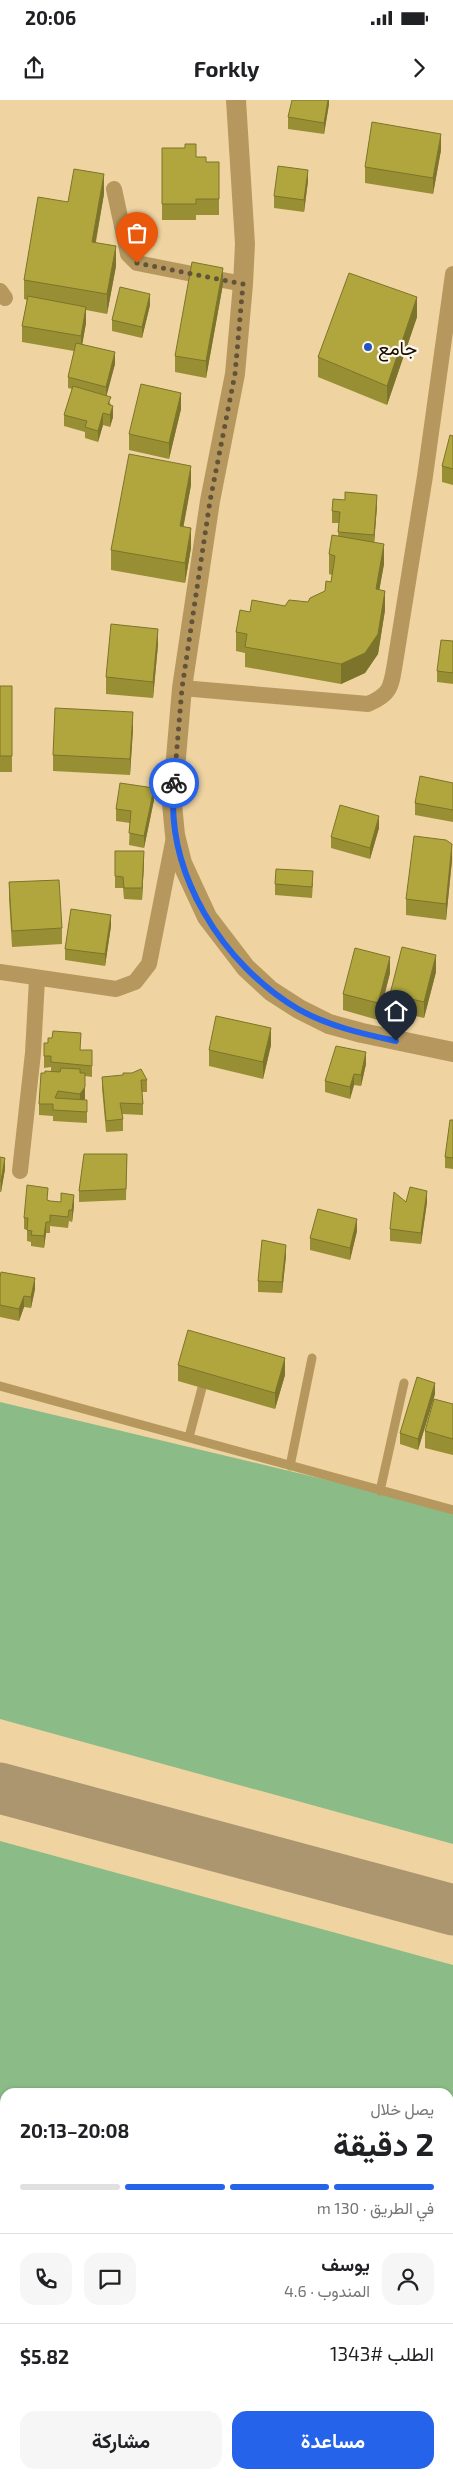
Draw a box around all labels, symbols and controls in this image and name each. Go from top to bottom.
text: 20:06 [25,6,76,29]
icon: share [20,54,48,82]
icon: forward [405,54,433,82]
text: Forkly [194,55,259,81]
pin [116,212,158,263]
icon: bag [123,219,151,247]
place label: جامع [378,336,417,362]
marker: جامع [362,341,374,353]
courier [149,758,199,808]
icon: bike [160,769,188,797]
pin [375,990,417,1041]
icon: home [382,997,410,1025]
text: يصل خلال [370,2099,434,2118]
text: 20:08–20:13 [20,2119,129,2142]
text: 2 دقيقة [333,2124,434,2162]
text: في الطريق · 130 m [317,2198,434,2217]
text: يوسف [321,2252,370,2275]
button: phone [20,2253,72,2305]
button: chat [84,2253,136,2305]
button: person [382,2253,434,2305]
text: المندوب · 4.6 [284,2281,370,2300]
text: الطلب #1343 [330,2342,434,2365]
text: $5.82 [20,2345,69,2368]
button: مشاركة [20,2411,222,2469]
button: مساعدة [232,2411,434,2469]

